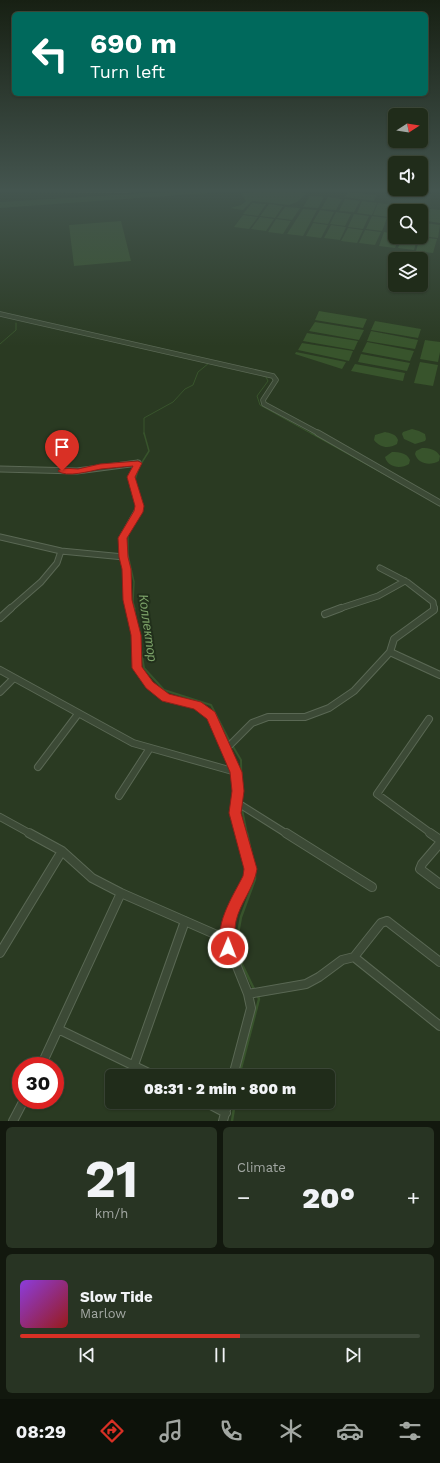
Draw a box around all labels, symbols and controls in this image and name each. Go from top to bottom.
text: 690 m [90,27,177,60]
icon: left [24,28,76,80]
text: Turn left [90,61,165,82]
north arrow [388,108,428,148]
map controls [388,108,428,292]
button: sound [388,156,428,196]
button: search [388,204,428,244]
button: layers [388,252,428,292]
pin [45,430,79,471]
icon: arrive [51,436,73,458]
water label: Коллектор [136,593,160,663]
position arrow [207,927,249,969]
speed limit sign: 30 [12,1057,64,1109]
text: 08:31 · 2 min · 800 m [144,1080,296,1098]
text: 21 [85,1149,138,1210]
text: Climate [237,1160,286,1175]
text: 20° [302,1180,355,1215]
text: − [237,1185,250,1210]
text: + [407,1185,420,1210]
text: km/h [95,1206,128,1221]
text: Slow Tide [80,1288,153,1306]
text: Marlow [80,1306,126,1321]
icon: previous [76,1344,98,1366]
icon: pause [209,1344,231,1366]
icon: next [342,1344,364,1366]
icon: directions [98,1417,126,1445]
icon: music [157,1417,185,1445]
icon: phone [217,1417,245,1445]
icon: climate [277,1417,305,1445]
icon: car [336,1417,364,1445]
icon: filters [396,1417,424,1445]
text: 08:29 [16,1421,66,1442]

